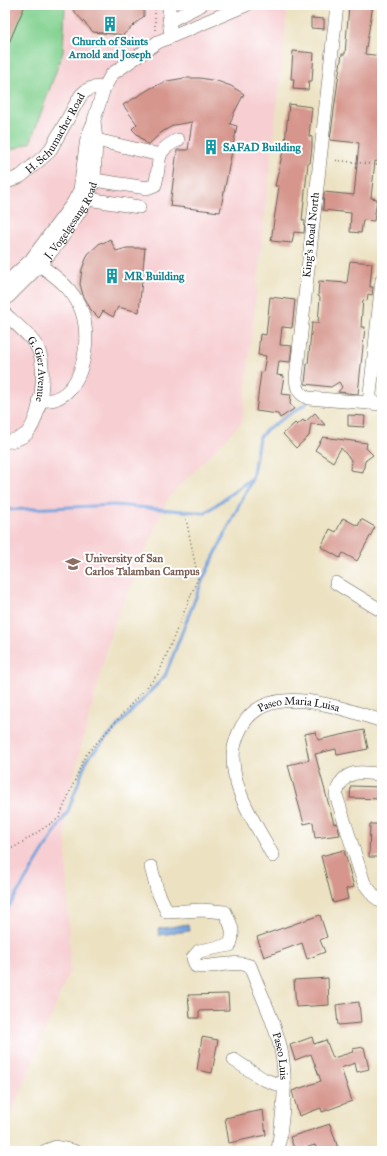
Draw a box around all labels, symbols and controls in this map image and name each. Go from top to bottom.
building icon: Church of Saints Arnold and Joseph [101,15,119,33]
place label: Church of Saints Arnold and Joseph [68,35,152,62]
street label: H. Schumacher Road [22,90,88,176]
building icon: SAFAD Building [202,138,220,156]
place label: SAFAD Building [223,141,301,154]
street label: J. Vogelgesang Road [41,180,100,263]
street label: King's Road North [300,192,322,278]
building icon: MR Building [103,267,121,285]
place label: MR Building [124,270,185,283]
street label: G. Gier Avenue [25,333,49,403]
place label: University of San Carlos Talamban Campus [85,552,200,579]
school or university icon: University of San Carlos Talamban Campus [64,555,82,573]
street label: Paseo Maria Luisa [255,694,341,714]
street label: Paseo Luis [270,1030,291,1080]

